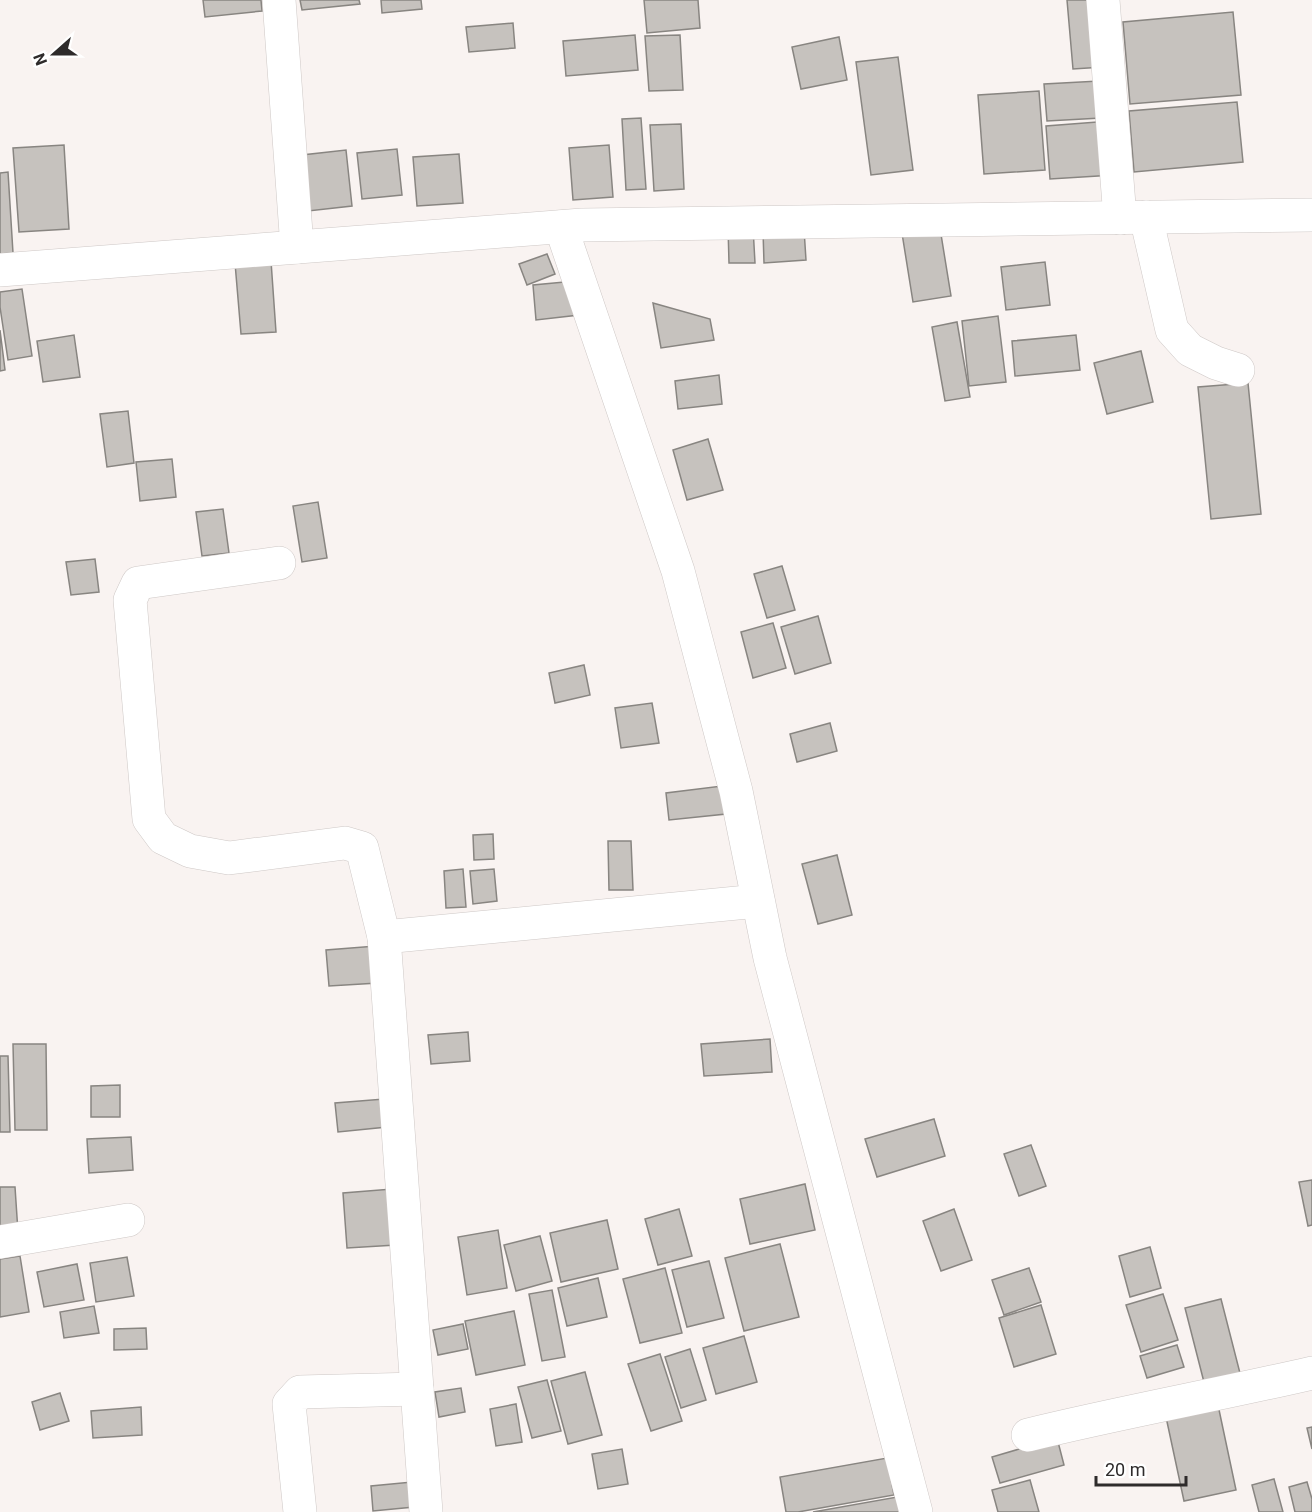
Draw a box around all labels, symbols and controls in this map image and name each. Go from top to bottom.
north arrow [24,24,84,84]
text: N [30,51,51,68]
scale bar [1096,1449,1186,1487]
text: 20 m [1105,1459,1145,1480]

